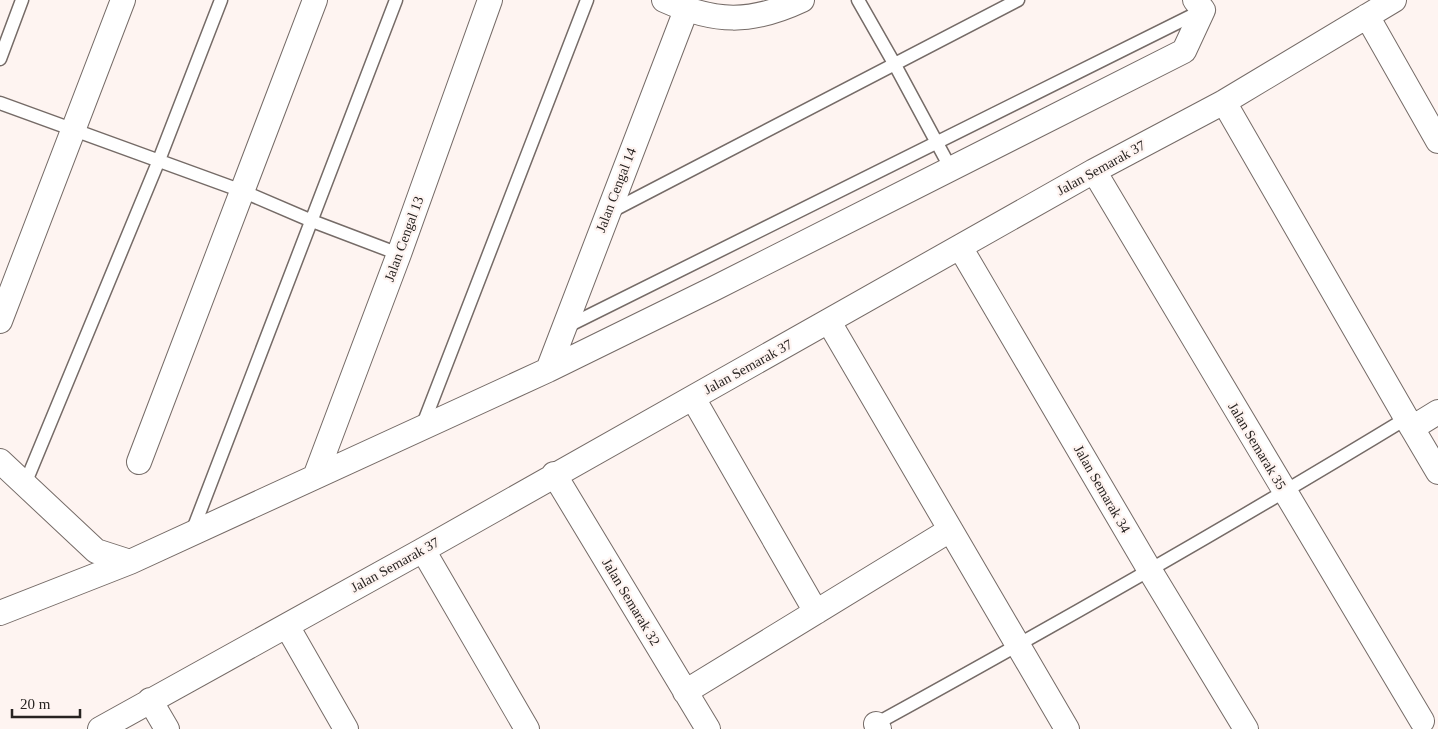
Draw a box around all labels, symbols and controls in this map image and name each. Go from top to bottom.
street label: Jalan Semarak 37 [1054,138,1148,198]
street label: Jalan Cengal 14 [593,146,639,234]
street label: Jalan Cengal 13 [382,194,426,284]
street label: Jalan Semarak 37 [701,337,795,397]
street label: Jalan Semarak 35 [1225,400,1289,492]
street label: Jalan Semarak 34 [1071,442,1133,536]
street label: Jalan Semarak 37 [348,535,442,595]
street label: Jalan Semarak 32 [599,556,663,648]
scale bar [12,686,80,718]
text: 20 m [20,696,51,712]

